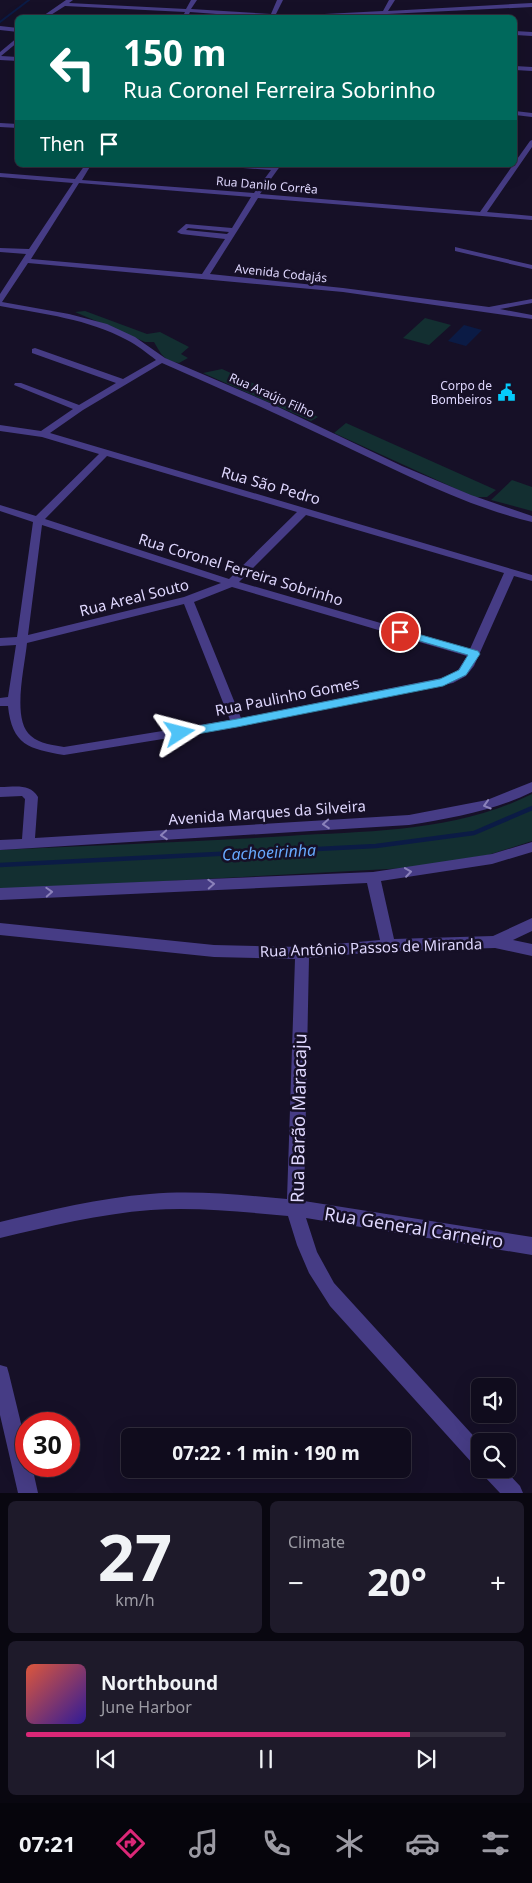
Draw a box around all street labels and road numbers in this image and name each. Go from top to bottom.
street label: Rua Danilo Corrêa [215,172,319,198]
street label: Avenida Codajás [234,260,328,286]
street label: Rua Araújo Filho [227,369,317,421]
street label: Rua São Pedro [219,461,323,509]
street label: Rua Coronel Ferreira Sobrinho [136,528,346,610]
street label: Rua Areal Souto [77,574,191,620]
street label: Rua Paulinho Gomes [213,672,361,720]
street label: Avenida Marques da Silveira [168,795,366,829]
street label: Rua Antônio Passos de Miranda [259,933,483,961]
street label: Rua Barão Maracaju [285,1033,311,1203]
street label: Rua General Carneiro [323,1201,505,1253]

